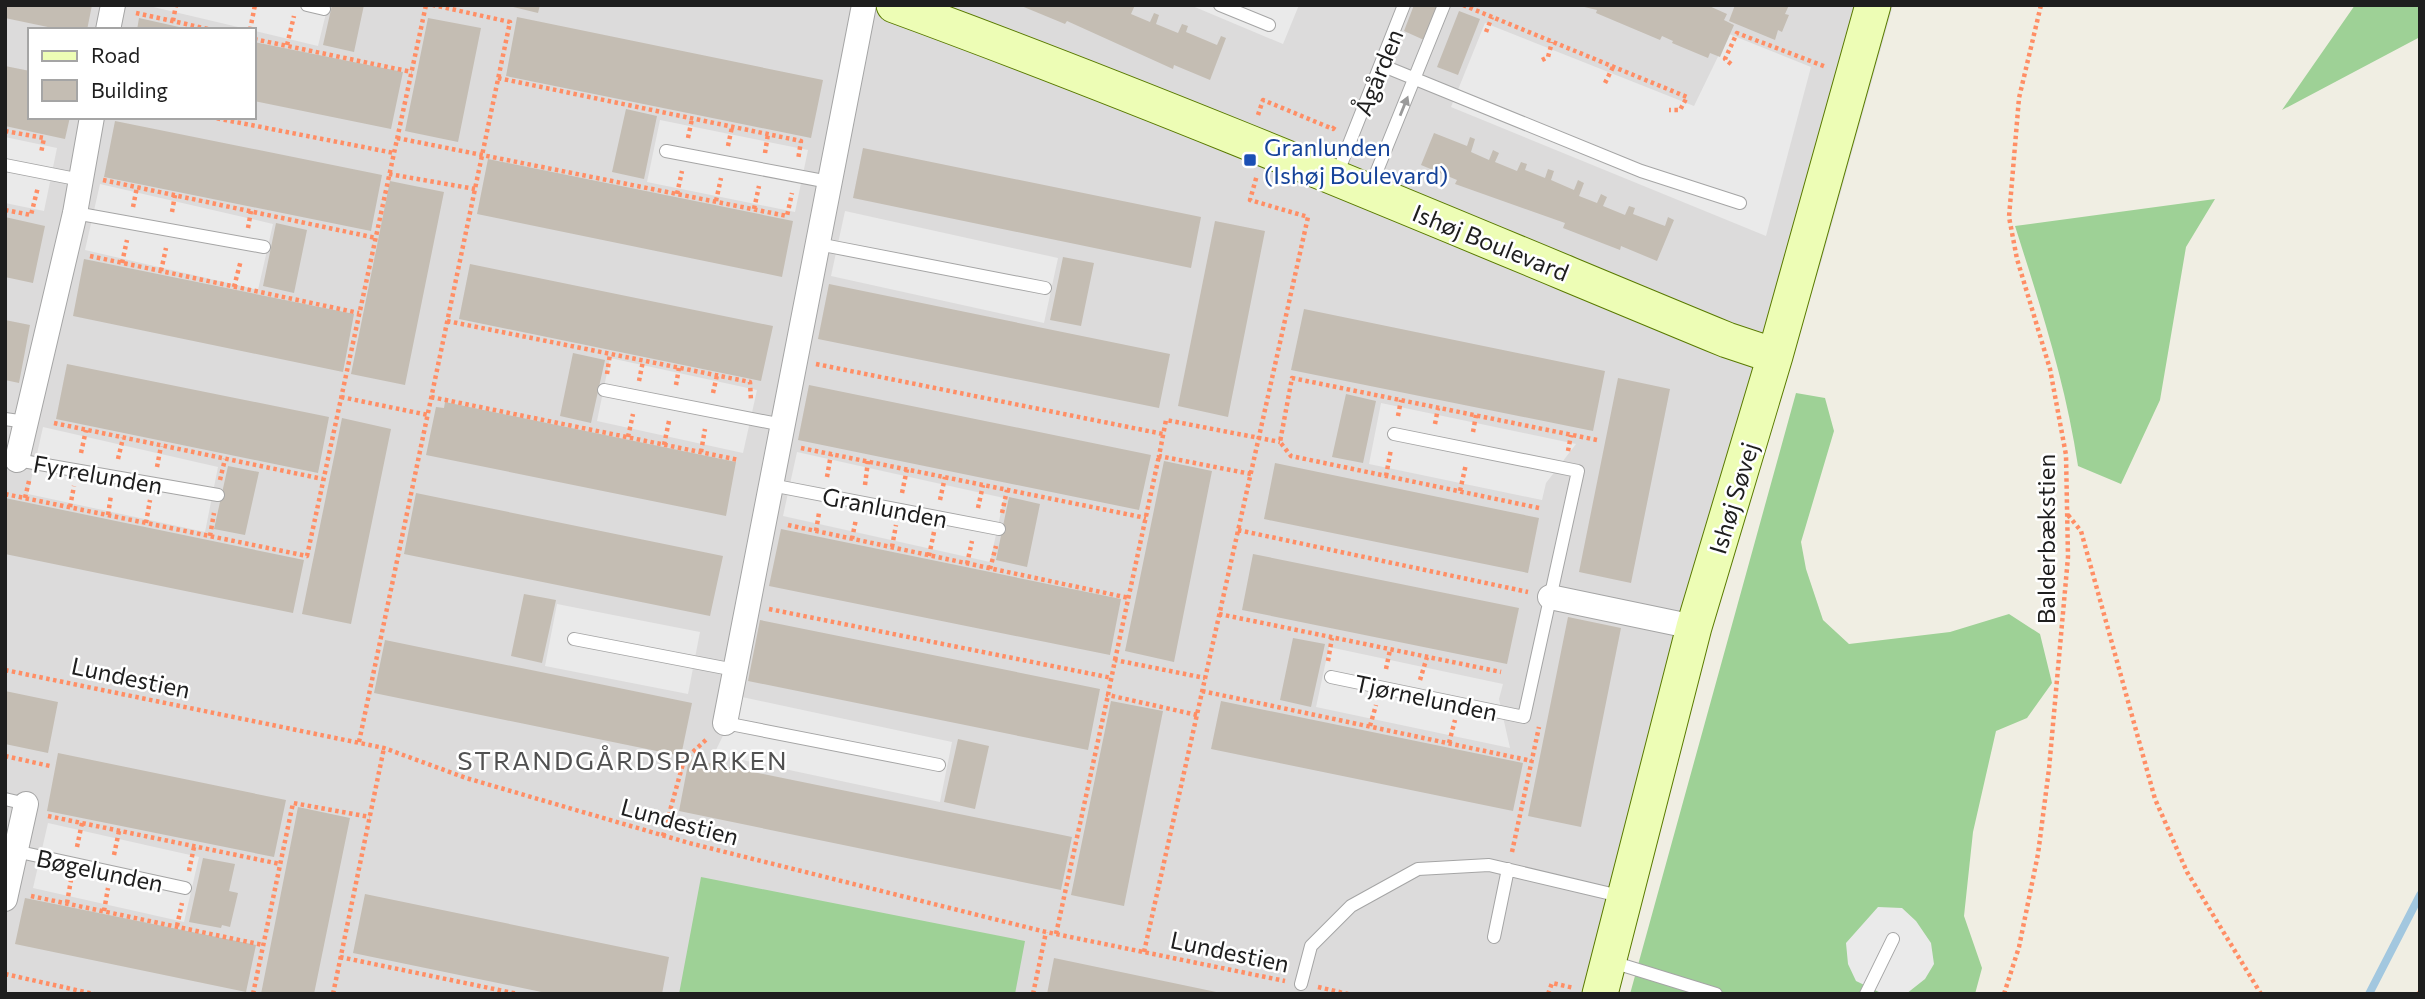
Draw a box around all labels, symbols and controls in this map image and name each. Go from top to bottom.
street label: Ågården [1348,24,1408,120]
legend [28,28,256,119]
text: Road [91,42,140,67]
text: Building [91,77,168,102]
one-way arrow [1398,95,1409,116]
place label: Granlunden (Ishøj Boulevard) [1264,132,1448,189]
marker: Granlunden (Ishøj Boulevard) [1242,152,1258,168]
street label: Ishøj Boulevard [1409,198,1573,286]
street label: Ishøj Søvej [1702,439,1764,557]
street label: Fyrrelunden [31,448,165,500]
street label: Balderbækstien [2031,454,2060,624]
street label: Granlunden [820,481,950,533]
street label: Lundestien [69,650,193,704]
street label: Tjørnelunden [1352,668,1500,726]
district label: STRANDGÅRDSPARKEN [457,744,789,775]
street label: Lundestien [618,791,742,851]
street label: Bøgelunden [34,842,166,898]
street label: Lundestien [1168,924,1292,978]

